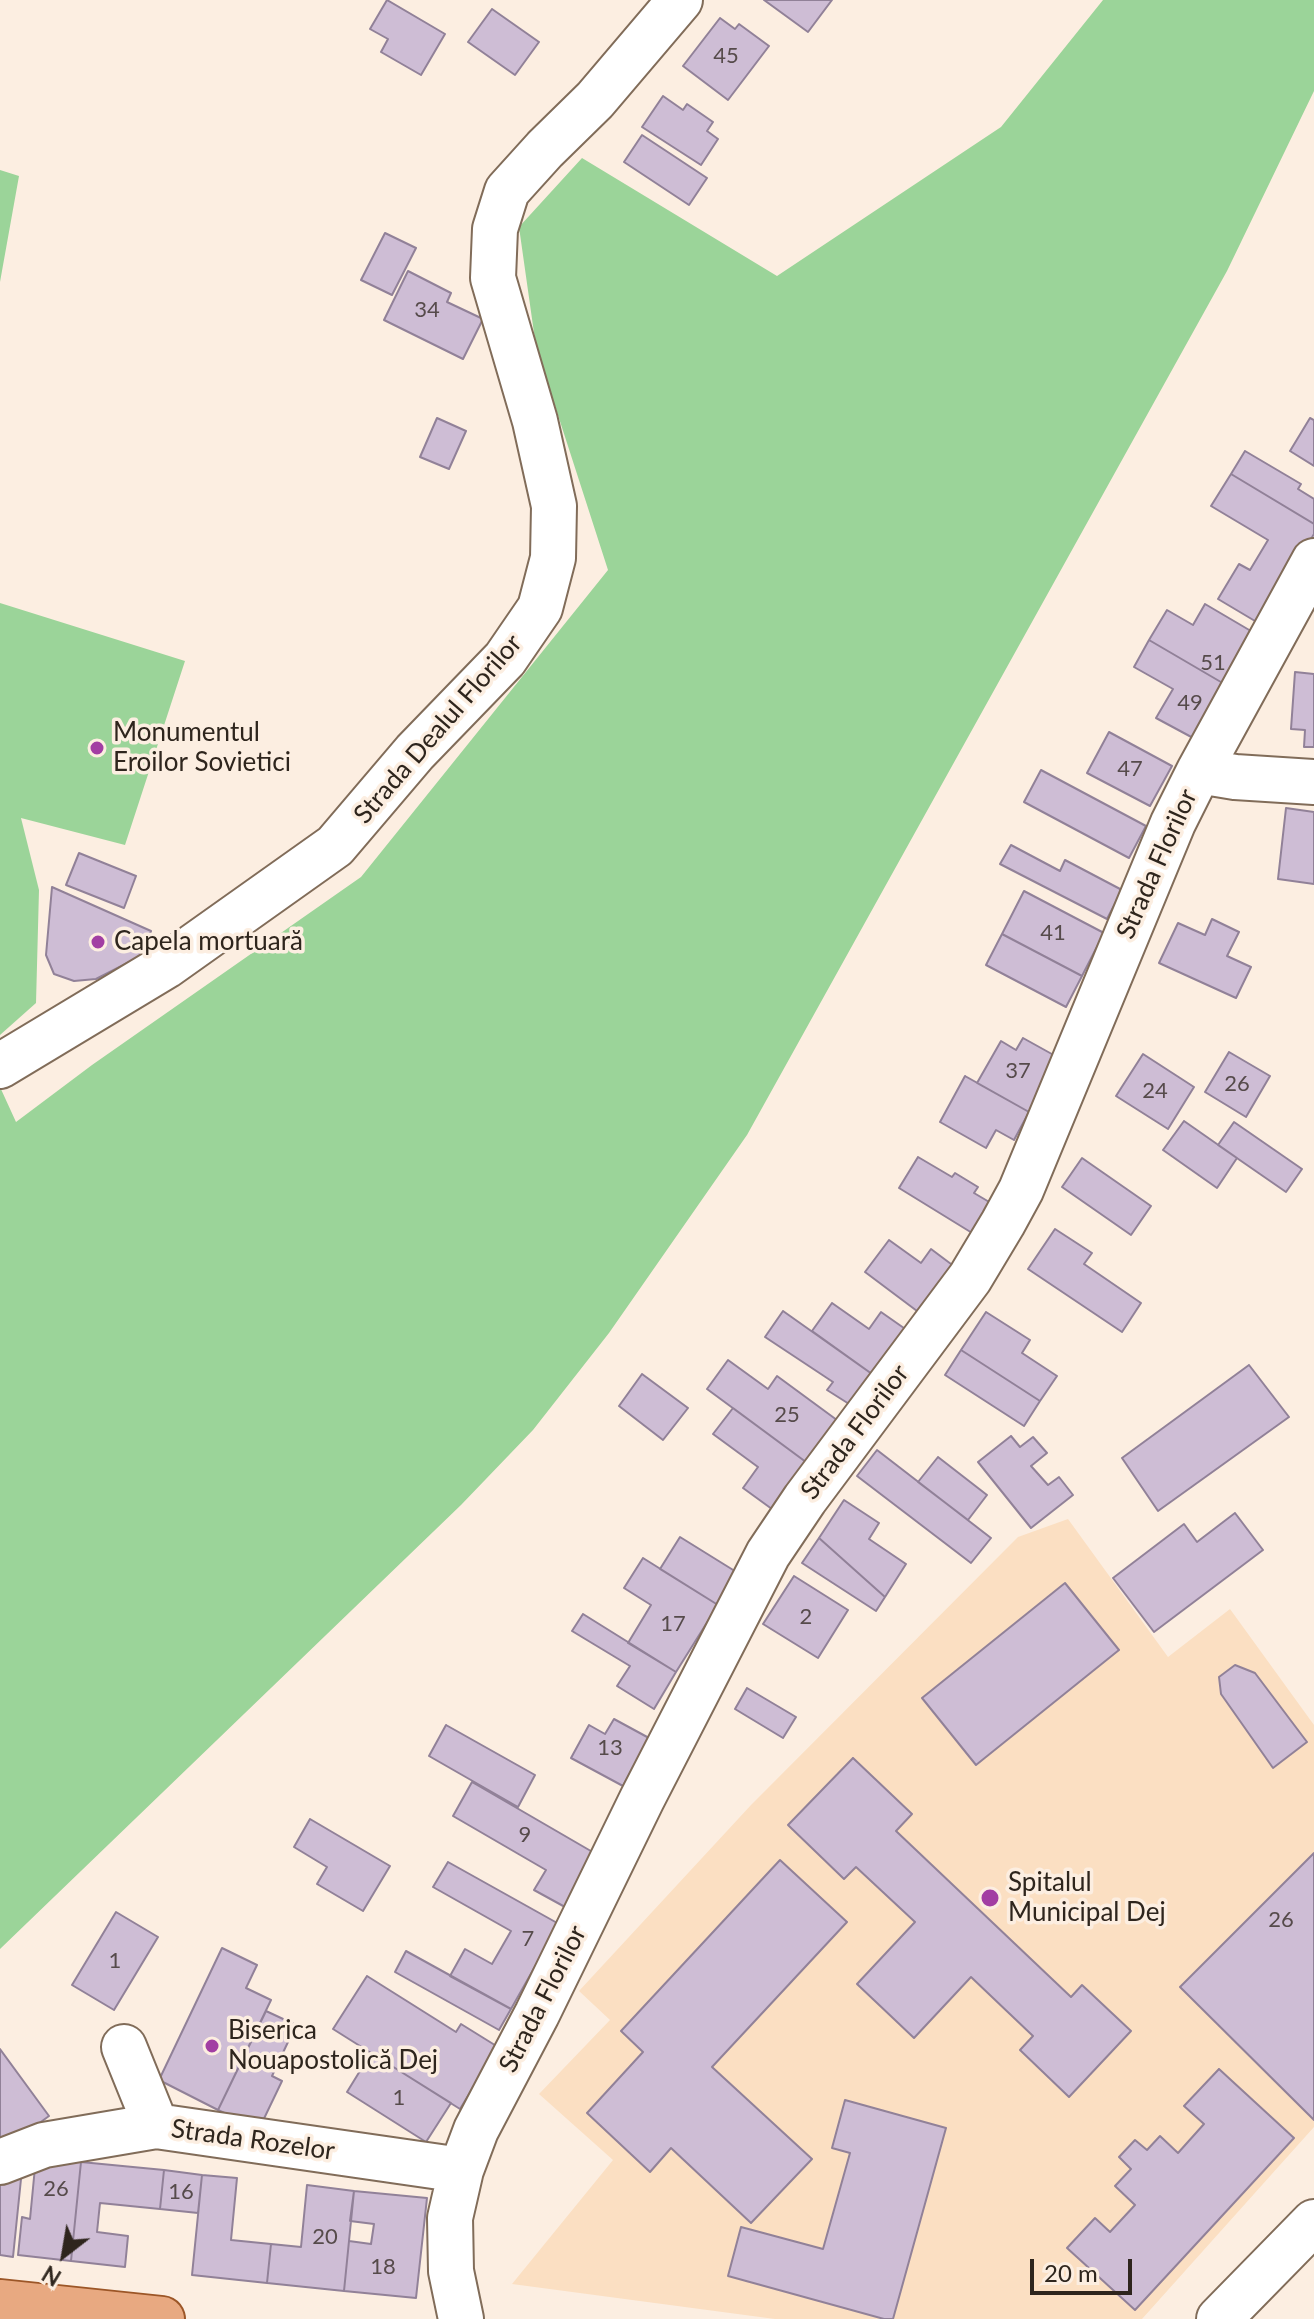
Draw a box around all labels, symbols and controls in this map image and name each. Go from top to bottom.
house number: 45 [713,43,739,69]
house number: 34 [414,297,440,323]
street label: Strada Dealul Florilor [347,628,529,830]
house number: 51 [1200,650,1226,676]
house number: 49 [1177,690,1203,716]
place label: Monumentul Eroilor Sovietici [113,717,291,778]
marker: Monumentul Eroilor Sovietici [88,739,106,757]
house number: 47 [1117,756,1143,782]
street label: Strada Florilor [1110,784,1204,944]
house number: 41 [1040,920,1066,946]
place label: Capela mortuară [114,926,303,958]
marker: Capela mortuară [89,933,107,951]
house number: 37 [1005,1058,1031,1084]
house number: 26 [1224,1071,1250,1097]
house number: 24 [1142,1078,1168,1104]
street label: Strada Florilor [794,1359,916,1505]
house number: 25 [774,1402,800,1428]
house number: 2 [800,1604,812,1630]
house number: 17 [660,1611,686,1637]
house number: 13 [597,1735,623,1761]
house number: 9 [519,1822,531,1848]
place label: Spitalul Municipal Dej [1008,1867,1166,1928]
marker: Spitalul Municipal Dej [979,1887,1001,1909]
house number: 26 [1268,1907,1294,1933]
street label: Strada Florilor [493,1920,593,2078]
house number: 7 [522,1926,534,1952]
house number: 1 [109,1948,121,1974]
place label: Biserica Nouapostolică Dej [228,2015,438,2076]
marker: Biserica Nouapostolică Dej [203,2037,221,2055]
house number: 1 [393,2085,405,2111]
street label: Strada Rozelor [169,2113,337,2167]
house number: 26 [43,2176,69,2202]
house number: 16 [168,2179,194,2205]
north arrow [24,2215,104,2295]
house number: 20 [312,2224,338,2250]
scale bar [1034,2243,1136,2293]
house number: 18 [370,2254,396,2280]
text: 20 m [1044,2258,1098,2287]
text: N [37,2260,66,2292]

